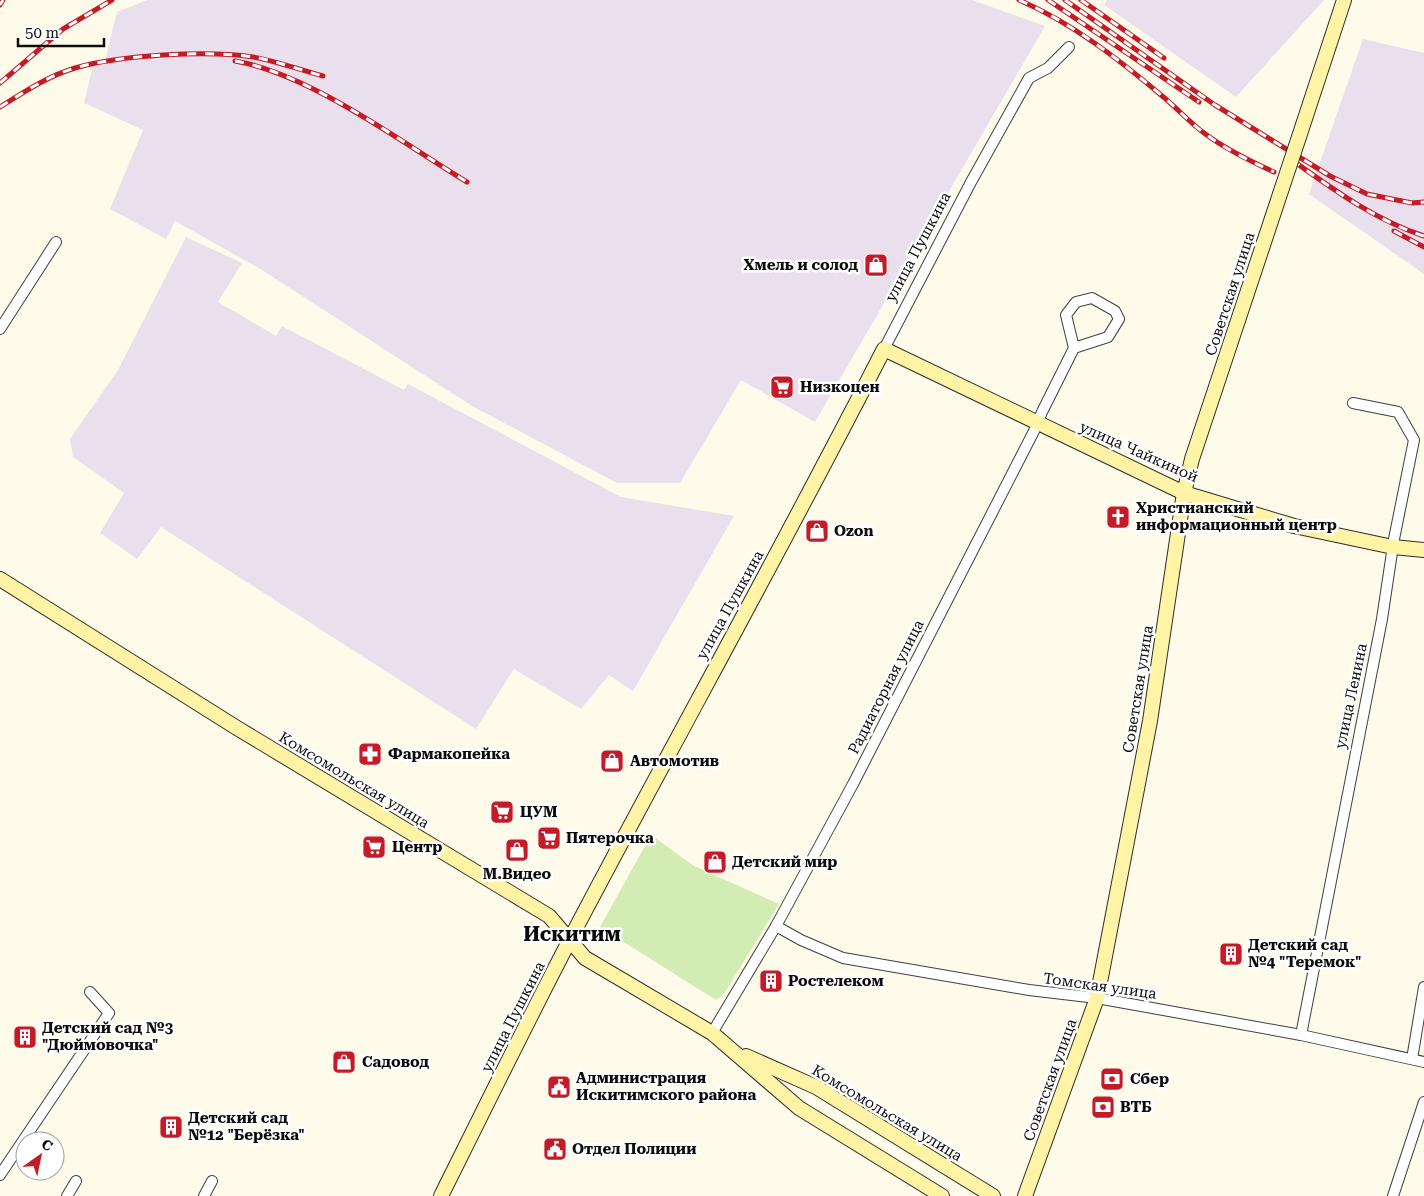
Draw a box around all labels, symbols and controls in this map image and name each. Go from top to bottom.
scale bar [18,15,104,47]
text: 50 m [25,24,60,42]
street label: улица Пушкина [881,189,955,305]
street label: Советская улица [1202,230,1258,358]
shop icon: Хмель и солод [863,252,889,278]
place label: Хмель и солод [744,256,858,274]
supermarket icon: Низкоцен [769,374,795,400]
place label: Низкоцен [800,378,880,396]
street label: улица Чайкиной [1077,418,1201,486]
place label: Христианский информационный центр [1136,499,1337,534]
church icon: Христианский информационный центр [1105,504,1131,530]
shop icon: Ozon [804,518,830,544]
place label: Ozon [834,522,874,540]
street label: улица Пушкина [693,547,767,663]
street label: Радиаторная улица [844,617,928,757]
street label: Советская улица [1119,624,1157,754]
street label: улица Ленина [1331,642,1371,750]
street label: Комсомольская улица [276,728,432,832]
pharmacy icon: Фармакопейка [357,741,383,767]
place label: Фармакопейка [388,745,510,763]
shop icon: Автомотив [599,748,625,774]
place label: Автомотив [630,752,719,770]
supermarket icon: ЦУМ [489,799,515,825]
place label: ЦУМ [520,803,558,821]
supermarket icon: Пятерочка [536,825,562,851]
place label: Пятерочка [566,829,654,847]
supermarket icon: Центр [361,834,387,860]
shop icon: М.Видео [504,837,530,863]
place label: Центр [392,838,442,856]
shop icon: Детский мир [702,849,728,875]
place label: Детский мир [732,853,837,871]
place label: М.Видео [483,865,552,883]
district label: Искитим [523,922,621,946]
place label: Детский сад №4 "Теремок" [1248,936,1361,971]
building icon: Детский сад №4 "Теремок" [1218,941,1244,967]
street label: улица Пушкина [477,959,549,1075]
building icon: Ростелеком [758,968,784,994]
street label: Томская улица [1042,969,1158,1003]
place label: Ростелеком [788,972,884,990]
street label: Советская улица [1020,1016,1080,1144]
place label: Детский сад №3 "Дюймовочка" [42,1019,174,1054]
building icon: Детский сад №3 "Дюймовочка" [12,1024,38,1050]
shop icon: Садовод [331,1049,357,1075]
place label: Садовод [362,1053,429,1071]
street label: Комсомольская улица [809,1061,965,1165]
bank icon: Сбер [1099,1066,1125,1092]
place label: Администрация Искитимского района [576,1069,756,1104]
place label: Сбер [1130,1070,1169,1088]
public building icon: Администрация Искитимского района [546,1074,572,1100]
bank icon: ВТБ [1090,1094,1116,1120]
place label: ВТБ [1120,1098,1152,1116]
place label: Детский сад №12 "Берёзка" [188,1109,305,1144]
building icon: Детский сад №12 "Берёзка" [158,1114,184,1140]
north arrow [15,1131,65,1181]
text: С [39,1136,56,1155]
public building icon: Отдел Полиции [542,1136,568,1162]
place label: Отдел Полиции [572,1140,696,1158]

